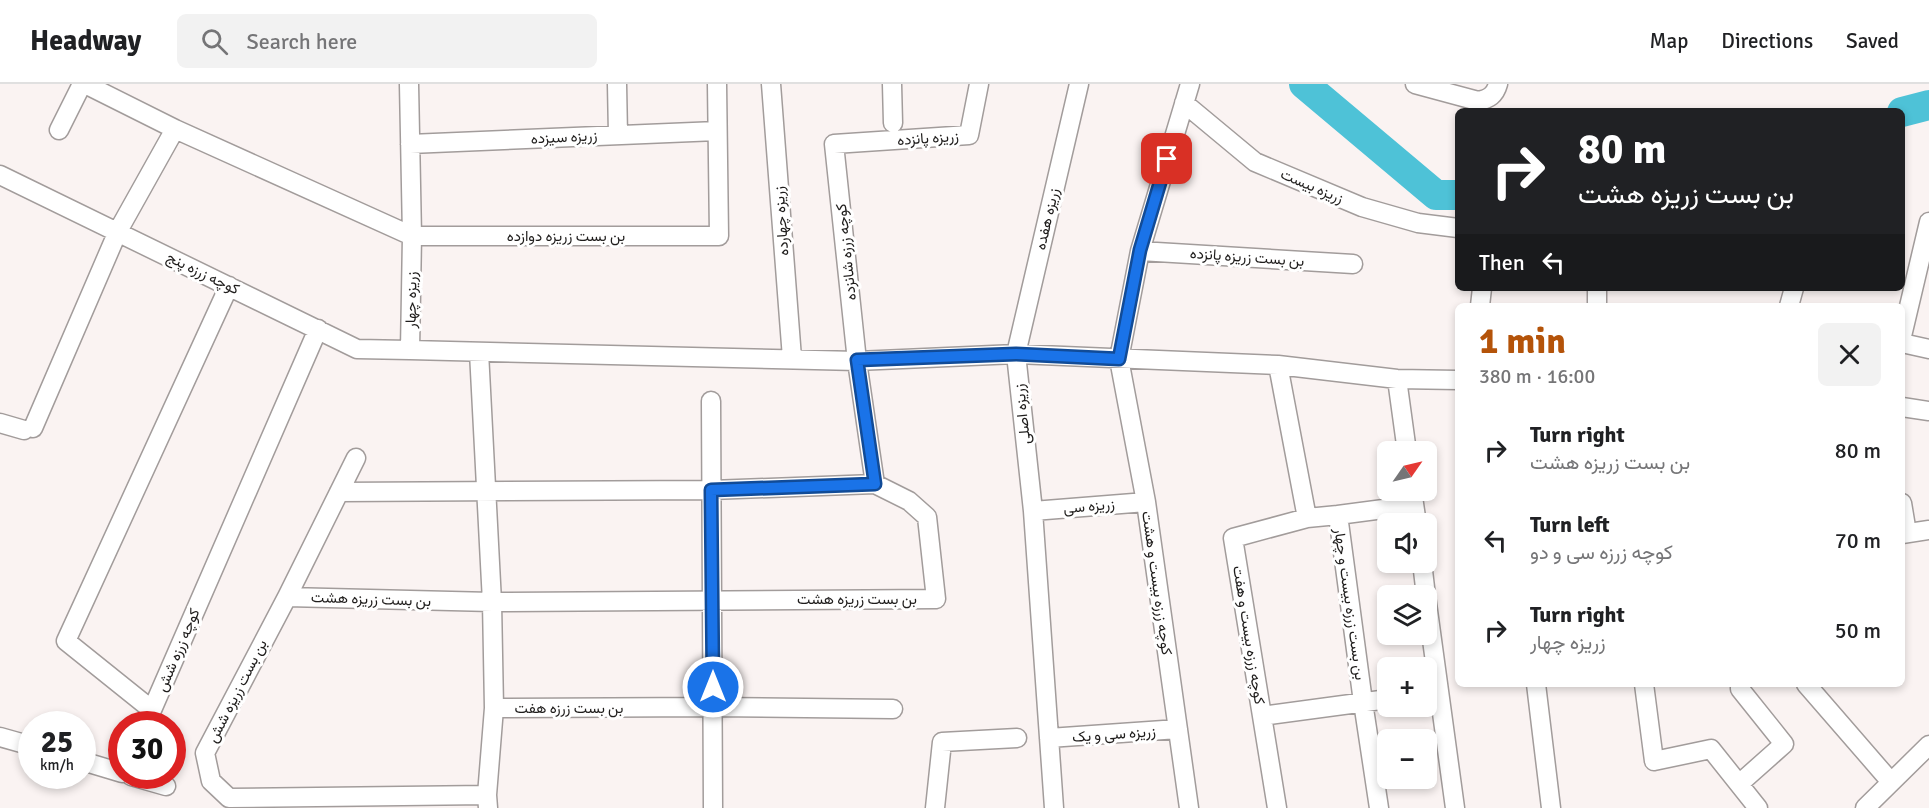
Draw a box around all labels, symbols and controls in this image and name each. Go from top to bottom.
search box [177,14,597,68]
text: Headway [30,24,141,58]
icon: search [198,25,231,58]
text: Search here [246,28,357,55]
text: Map [1650,28,1688,54]
text: Directions [1721,28,1813,54]
text: Saved [1846,28,1899,54]
text: 80 m [1578,124,1667,175]
street label: زریزه سیزده [530,126,598,148]
street label: زریزه پانزده [897,127,960,150]
icon: right [1479,132,1557,210]
pin [1141,133,1192,184]
icon: arrive [1150,142,1183,175]
street label: زریزه بیست [1278,165,1346,207]
text: بن بست زریزه هشت [1578,178,1794,211]
street label: زریزه چهارده [770,186,793,256]
street label: زریزه هفده [1031,186,1063,252]
street label: کوچه زرزه شانزده [832,202,861,301]
street label: بن بست زریزه دوازده [507,227,625,246]
street label: بن بست زریزه پانزده [1189,244,1305,271]
icon: left [1537,246,1570,279]
street label: کوچه زرزه پنج [163,248,243,300]
text: Then [1479,249,1525,276]
street label: زریزه چهار [401,271,421,330]
text: 1 min [1479,319,1566,364]
button: close [1818,323,1881,386]
text: 380 m · 16:00 [1479,364,1595,389]
street label: زریزه اصلی [1010,383,1035,445]
text: Turn right [1530,421,1625,448]
icon: right [1479,434,1512,467]
text: 80 m [1835,437,1881,464]
north arrow [1377,441,1437,501]
map controls [1377,441,1437,789]
text: بن بست زریزه هشت [1530,450,1690,475]
street label: زریزه سی [1062,495,1116,518]
street label: کوچه زرزه بیست و هشت [1137,510,1176,657]
text: Turn left [1530,511,1610,538]
button: sound [1377,513,1437,573]
icon: left [1479,524,1512,557]
street label: بن بست زرزه بیست و چهار [1329,526,1370,681]
text: 70 m [1835,527,1881,554]
text: کوچه زرزه سی و دو [1530,540,1673,565]
street label: کوچه زرزه بیست و هفت [1228,564,1269,706]
button: layers [1377,585,1437,645]
street label: بن بست زریزه هشت [311,588,431,611]
street label: بن بست زریزه هشت [797,590,917,609]
text: Turn right [1530,601,1625,628]
street label: کوچه زرزه شش [152,605,205,695]
icon: right [1479,614,1512,647]
text: 50 m [1835,617,1881,644]
text: زریزه چهار [1530,630,1606,655]
street label: بن بست زریزه شش [203,636,272,746]
position arrow [681,655,745,719]
button: + [1377,657,1437,717]
street label: بن بست زرزه هفت [515,699,623,718]
speed limit sign: 30 [108,711,186,789]
street label: زریزه سی و یک [1072,722,1156,747]
text: 25 [41,724,73,761]
button: − [1377,729,1437,789]
text: km/h [40,756,74,774]

